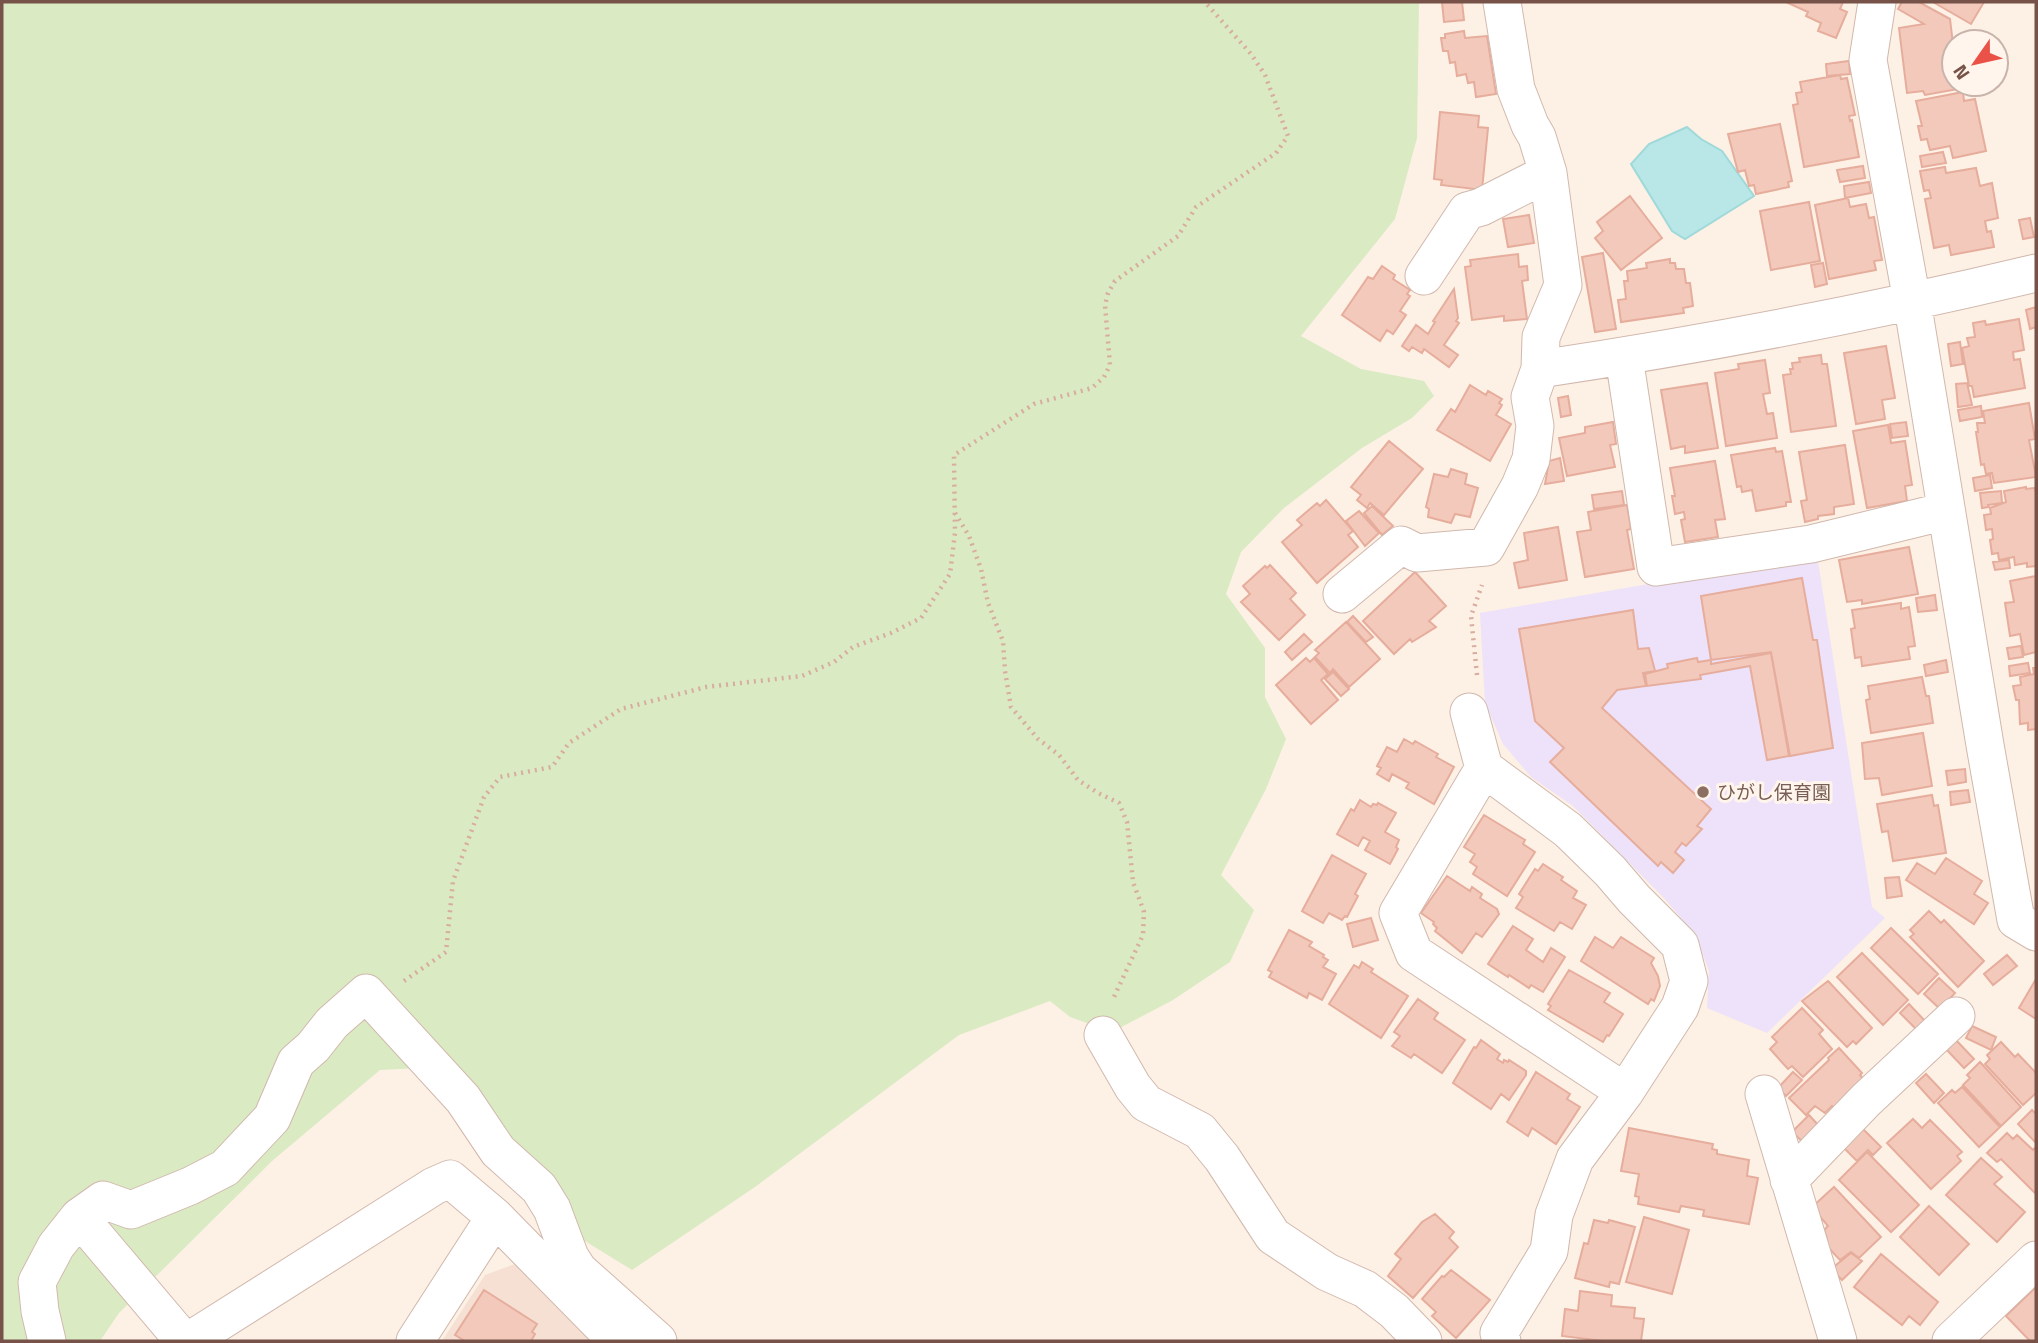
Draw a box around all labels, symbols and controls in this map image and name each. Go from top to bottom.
north arrow [1940,28,2010,98]
text: N [1945,59,1976,86]
place label: ひがし保育園 [1717,777,1831,806]
marker: ひがし保育園 [1695,784,1711,800]

